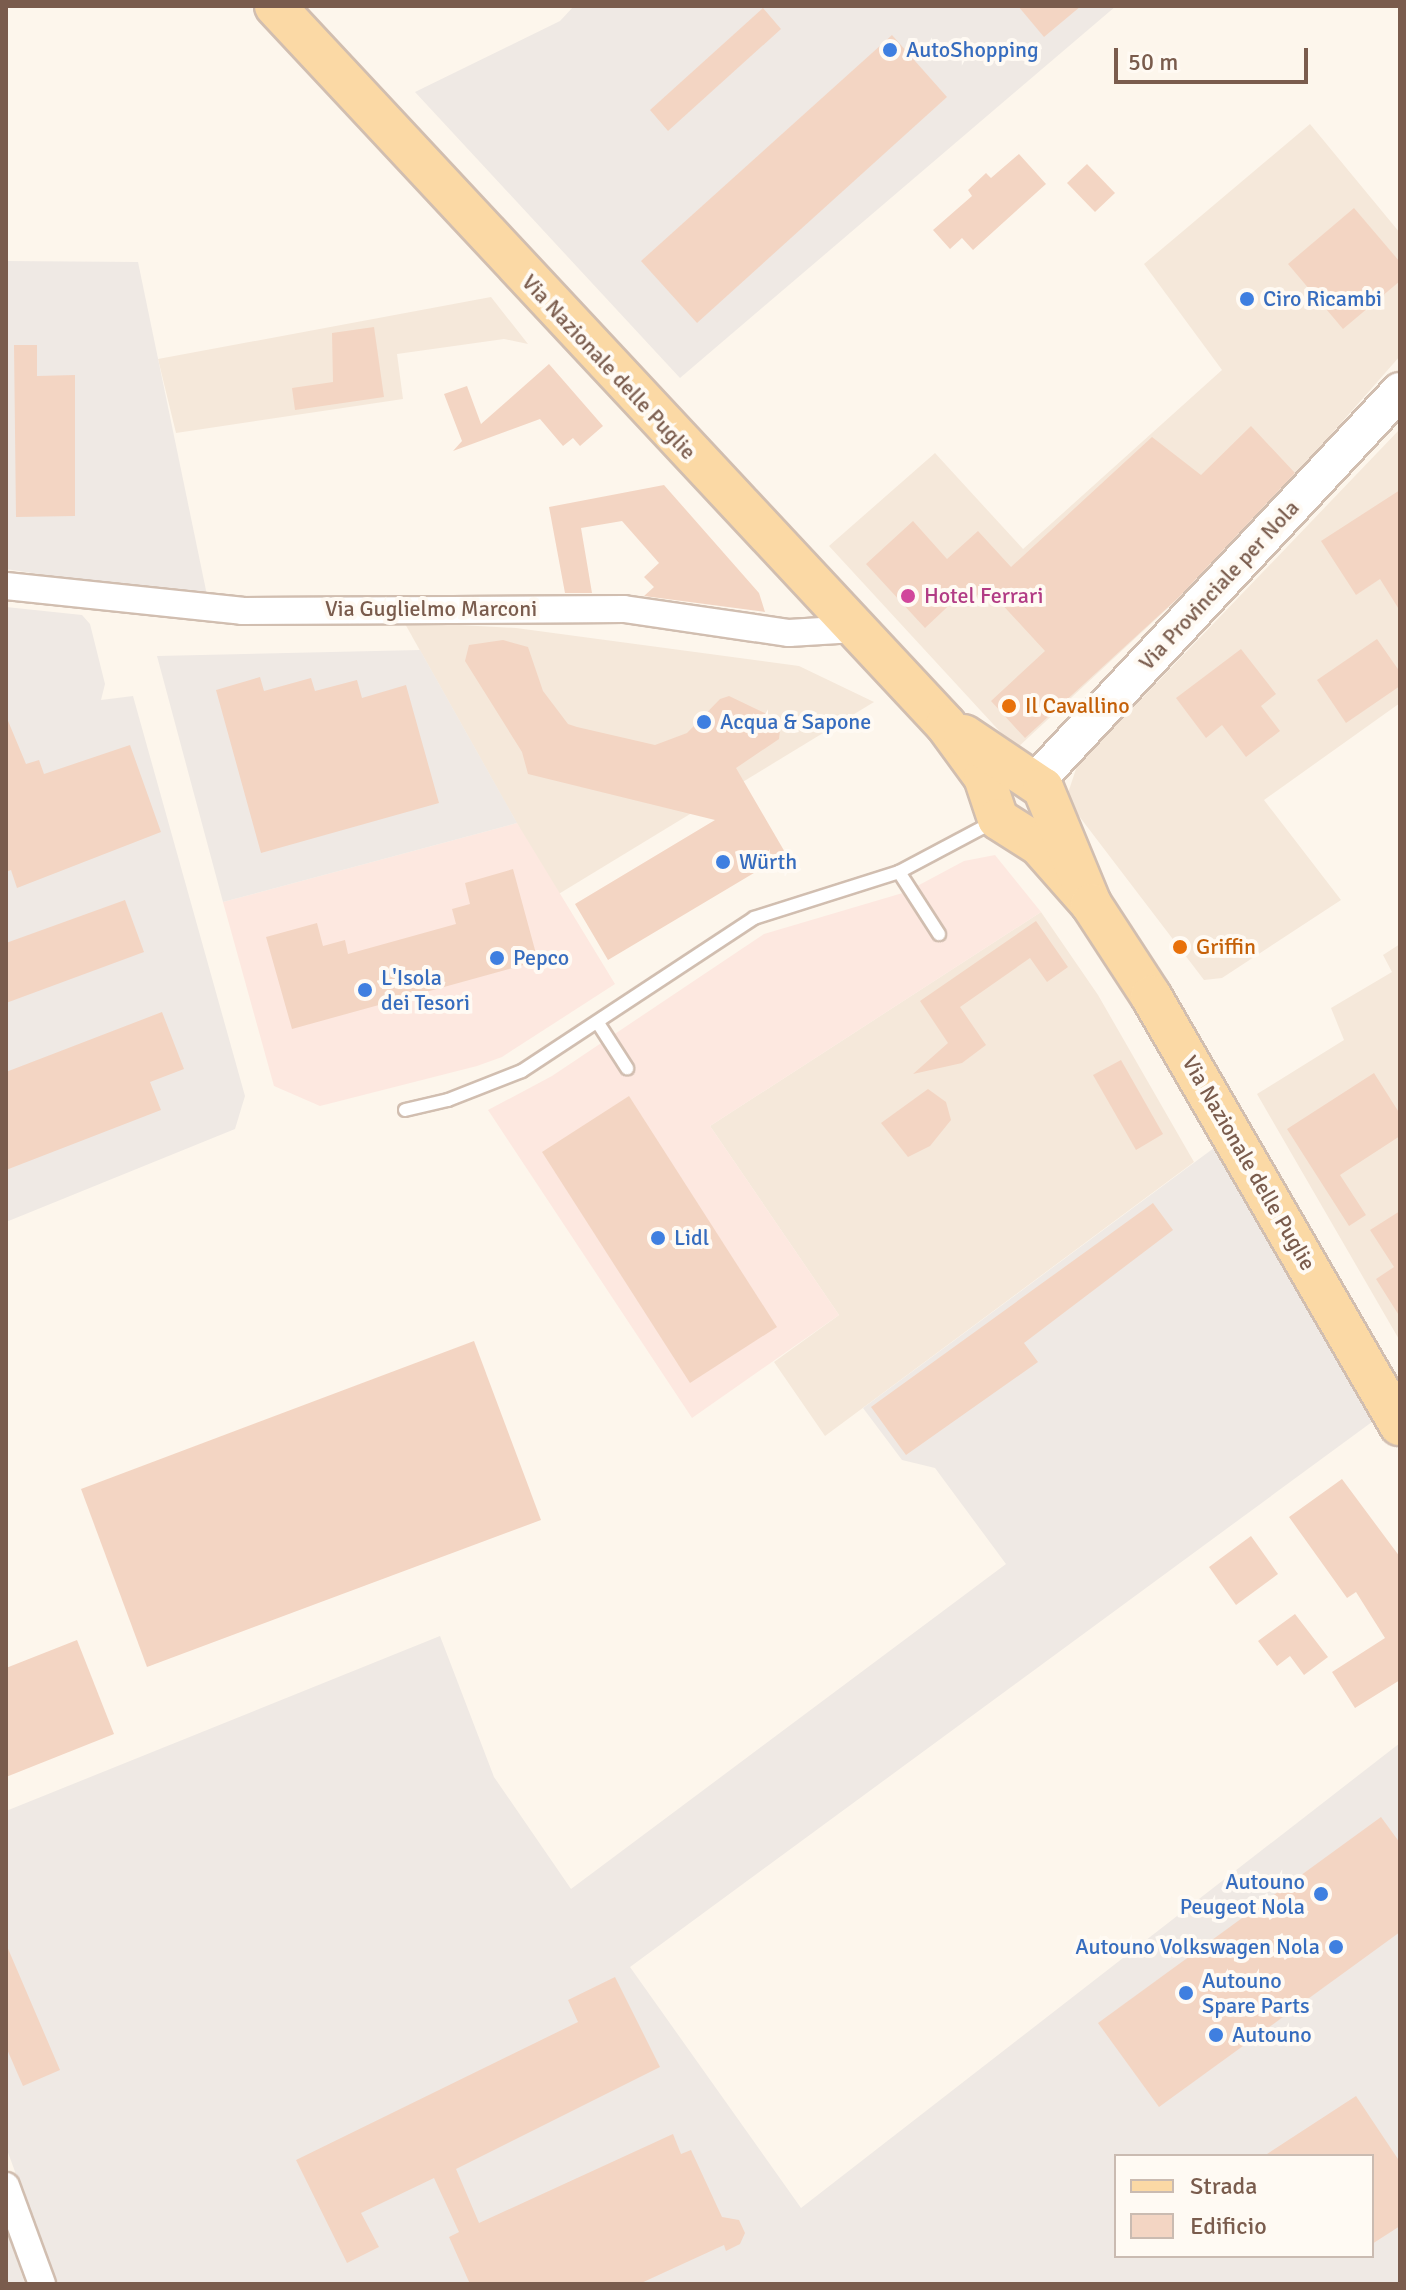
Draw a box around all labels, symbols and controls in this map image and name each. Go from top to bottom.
scale bar [1118,32,1312,82]
place label: AutoShopping [906,37,1039,63]
marker: AutoShopping [881,41,899,59]
text: 50 m [1128,47,1178,77]
street label: Via Nazionale delle Puglie [516,269,702,465]
place label: Ciro Ricambi [1263,286,1382,312]
marker: Ciro Ricambi [1238,290,1256,308]
street label: Via Provinciale per Nola [1133,495,1305,675]
place label: Hotel Ferrari [924,583,1043,609]
marker: Hotel Ferrari [899,587,917,605]
street label: Via Guglielmo Marconi [325,596,537,622]
place label: Il Cavallino [1025,693,1130,719]
marker: Il Cavallino [1000,697,1018,715]
place label: Acqua & Sapone [720,709,871,735]
marker: Acqua & Sapone [695,713,713,731]
place label: Würth [739,849,797,875]
marker: Würth [714,853,732,871]
place label: Griffin [1196,934,1256,960]
marker: Griffin [1171,938,1189,956]
place label: Pepco [513,945,569,971]
marker: Pepco [488,949,506,967]
place label: L'Isola dei Tesori [381,964,470,1016]
marker: L'Isola dei Tesori [356,981,374,999]
street label: Via Nazionale delle Puglie [1177,1051,1321,1275]
place label: Lidl [674,1225,709,1251]
marker: Lidl [649,1229,667,1247]
place label: Autouno Peugeot Nola [1180,1868,1305,1920]
marker: Autouno Peugeot Nola [1312,1885,1330,1903]
place label: Autouno Volkswagen Nola [1075,1934,1320,1960]
marker: Autouno Volkswagen Nola [1327,1938,1345,1956]
place label: Autouno Spare Parts [1202,1967,1310,2018]
marker: Autouno Spare Parts [1177,1984,1195,2002]
place label: Autouno [1232,2022,1312,2048]
marker: Autouno [1207,2026,1225,2044]
legend [1114,2154,1374,2258]
text: Strada [1190,2171,1257,2201]
text: Edificio [1190,2211,1267,2241]

